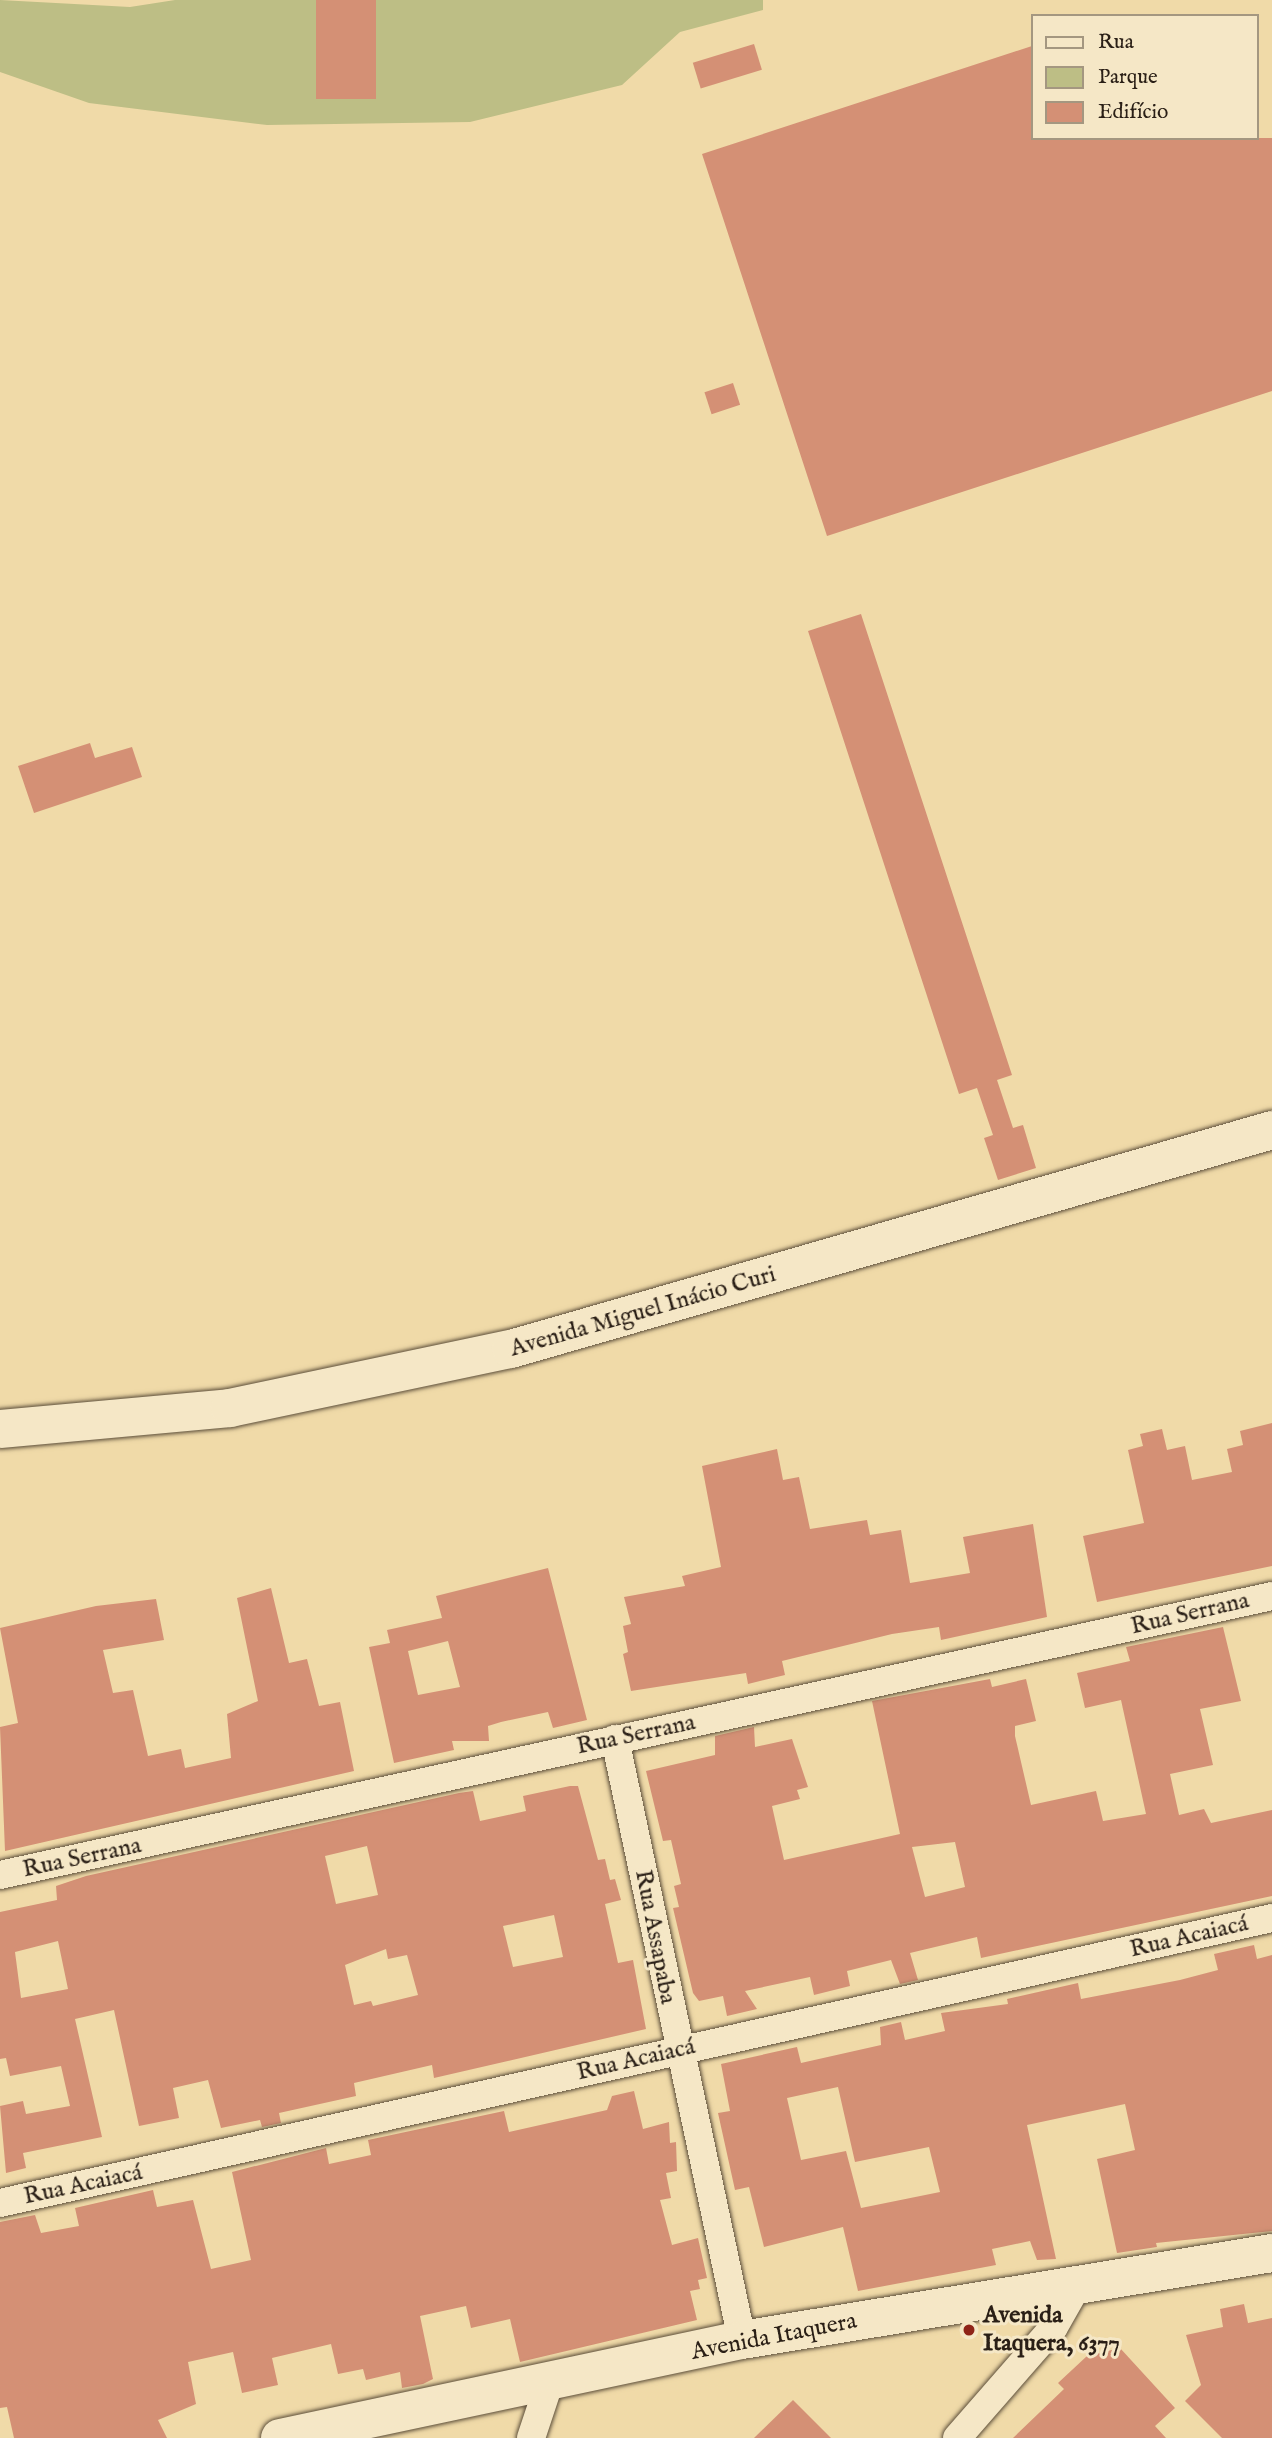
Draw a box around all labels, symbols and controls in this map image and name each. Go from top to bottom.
legend [1030,14,1258,140]
text: Rua [1098,29,1134,56]
text: Parque [1098,64,1158,91]
text: Edifício [1098,99,1168,126]
street label: Avenida Miguel Inácio Curi [507,1260,779,1364]
street label: Rua Serrana [1128,1586,1252,1642]
street label: Rua Serrana [574,1708,698,1762]
street label: Rua Serrana [20,1831,144,1885]
street label: Rua Assapaba [628,1867,682,2007]
street label: Rua Acaiacá [1127,1909,1251,1965]
street label: Rua Acaiacá [574,2032,698,2088]
street label: Rua Acaiacá [21,2158,145,2212]
place label: Avenida Itaquera, 6377 [983,2302,1120,2358]
street label: Avenida Itaquera [689,2307,859,2367]
marker: Avenida Itaquera, 6377 [961,2322,977,2338]

